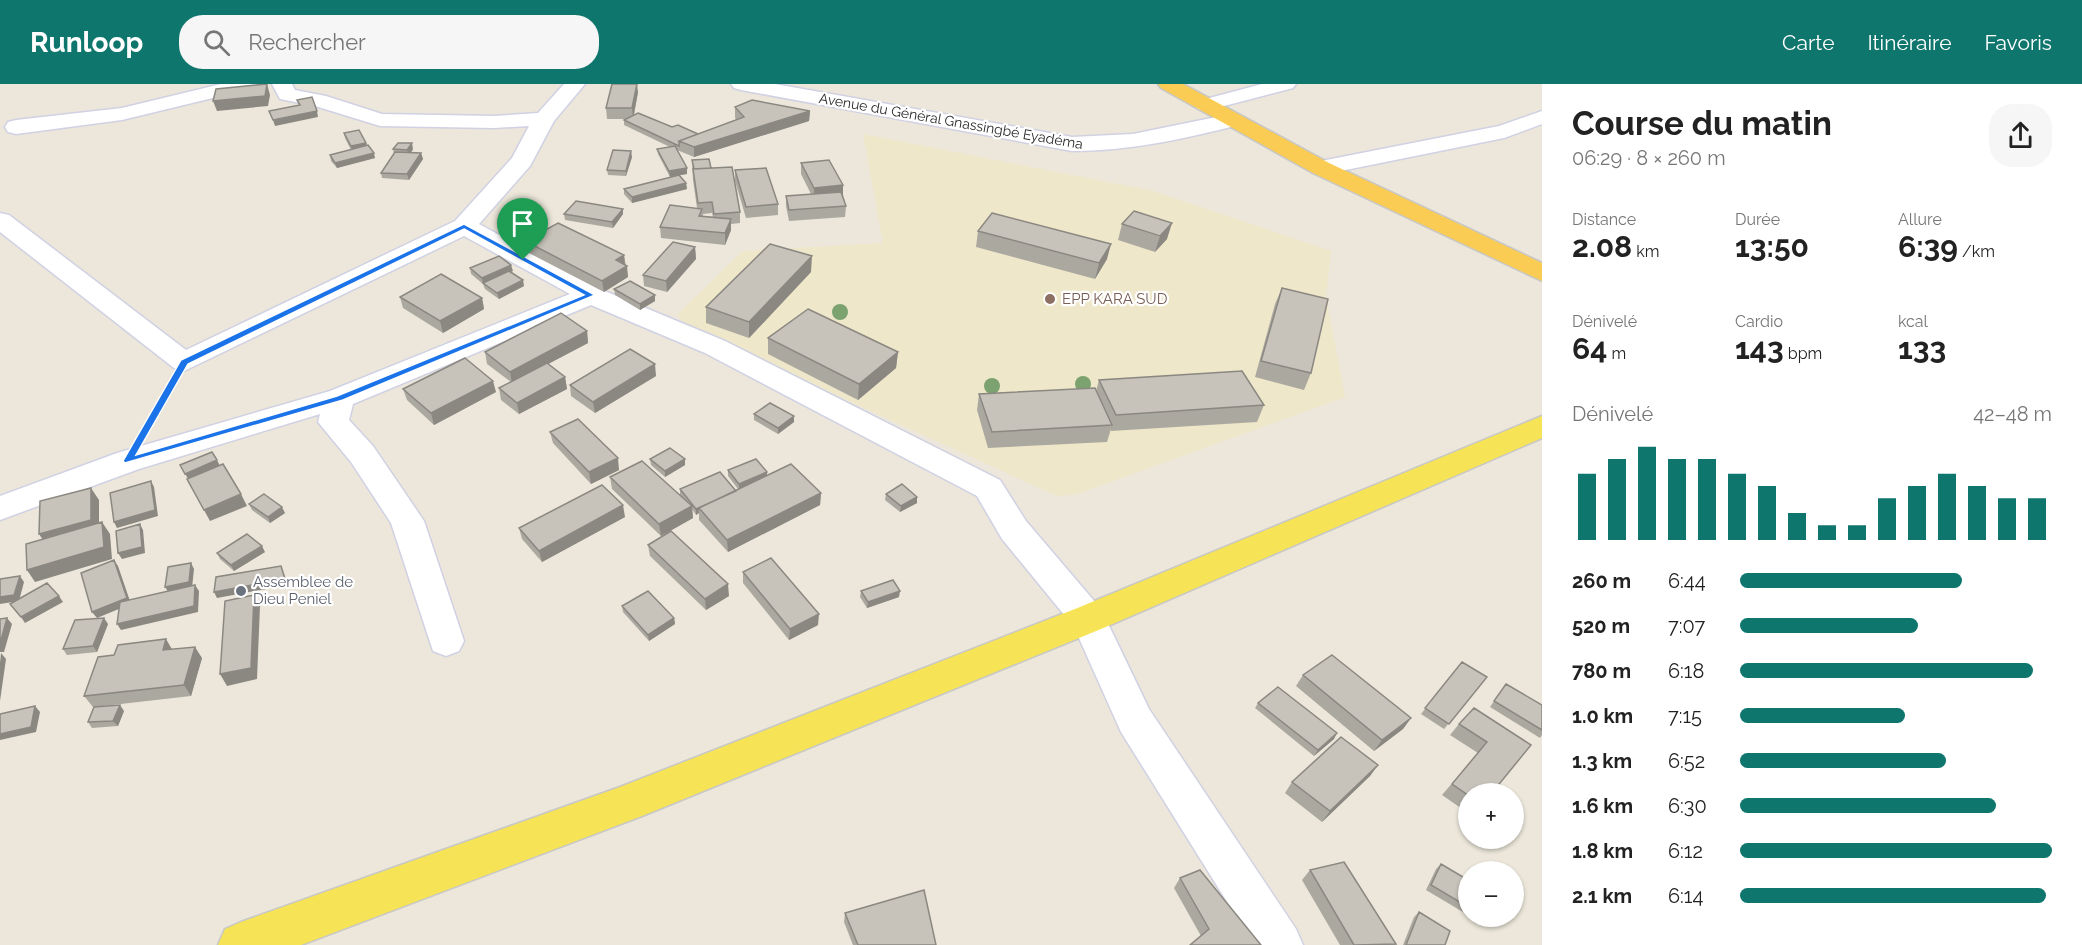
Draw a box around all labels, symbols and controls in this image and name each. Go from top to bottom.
search box [179,15,599,69]
text: Runloop [30,26,143,59]
icon: search [200,26,233,59]
text: Rechercher [248,29,366,55]
text: Carte [1782,30,1834,55]
text: Itinéraire [1867,30,1951,55]
text: Favoris [1984,30,2052,55]
street label: Avenue du Général Gnassingbé Eyadéma [818,90,1084,152]
text: Course du matin [1572,104,1832,143]
button: share [1989,104,2052,167]
text: 06:29 · 8 × 260 m [1572,146,1726,170]
pin [497,198,548,260]
icon: arrive [506,207,539,240]
text: Distance [1572,210,1636,229]
text: Durée [1735,210,1780,229]
text: Allure [1898,210,1942,229]
text: 2.08 [1572,229,1632,264]
text: 13:50 [1735,229,1809,264]
text: 6:39 [1898,229,1958,264]
text: km [1632,242,1659,261]
text: /km [1958,242,1995,261]
place label: EPP KARA SUD [1062,290,1168,308]
marker: EPP KARA SUD [1043,292,1057,306]
text: Dénivelé [1572,312,1637,331]
text: Cardio [1735,312,1783,331]
text: kcal [1898,312,1928,331]
text: 64 [1572,331,1607,366]
text: 143 [1735,331,1784,366]
text: 133 [1898,331,1946,366]
text: m [1607,344,1626,363]
text: bpm [1784,344,1822,363]
text: Dénivelé [1572,402,1653,426]
text: 42–48 m [1973,402,2052,426]
text: 260 m [1572,569,1631,593]
text: 6:44 [1668,569,1706,593]
place label: Assemblee de Dieu Peniel [253,573,353,608]
marker: Assemblee de Dieu Peniel [234,584,248,598]
text: 520 m [1572,614,1630,638]
text: 7:07 [1668,614,1705,638]
text: 780 m [1572,659,1631,683]
text: 6:18 [1668,659,1704,683]
text: 1.0 km [1572,704,1633,728]
text: 7:15 [1668,704,1702,728]
text: 1.3 km [1572,749,1632,773]
text: 6:52 [1668,749,1705,773]
map controls [1458,783,1524,927]
button: + [1458,783,1524,849]
text: 1.6 km [1572,794,1633,818]
text: 6:30 [1668,794,1707,818]
text: 1.8 km [1572,839,1633,863]
text: 6:12 [1668,839,1703,863]
button: − [1458,861,1524,927]
text: 2.1 km [1572,884,1632,908]
text: 6:14 [1668,884,1703,908]

